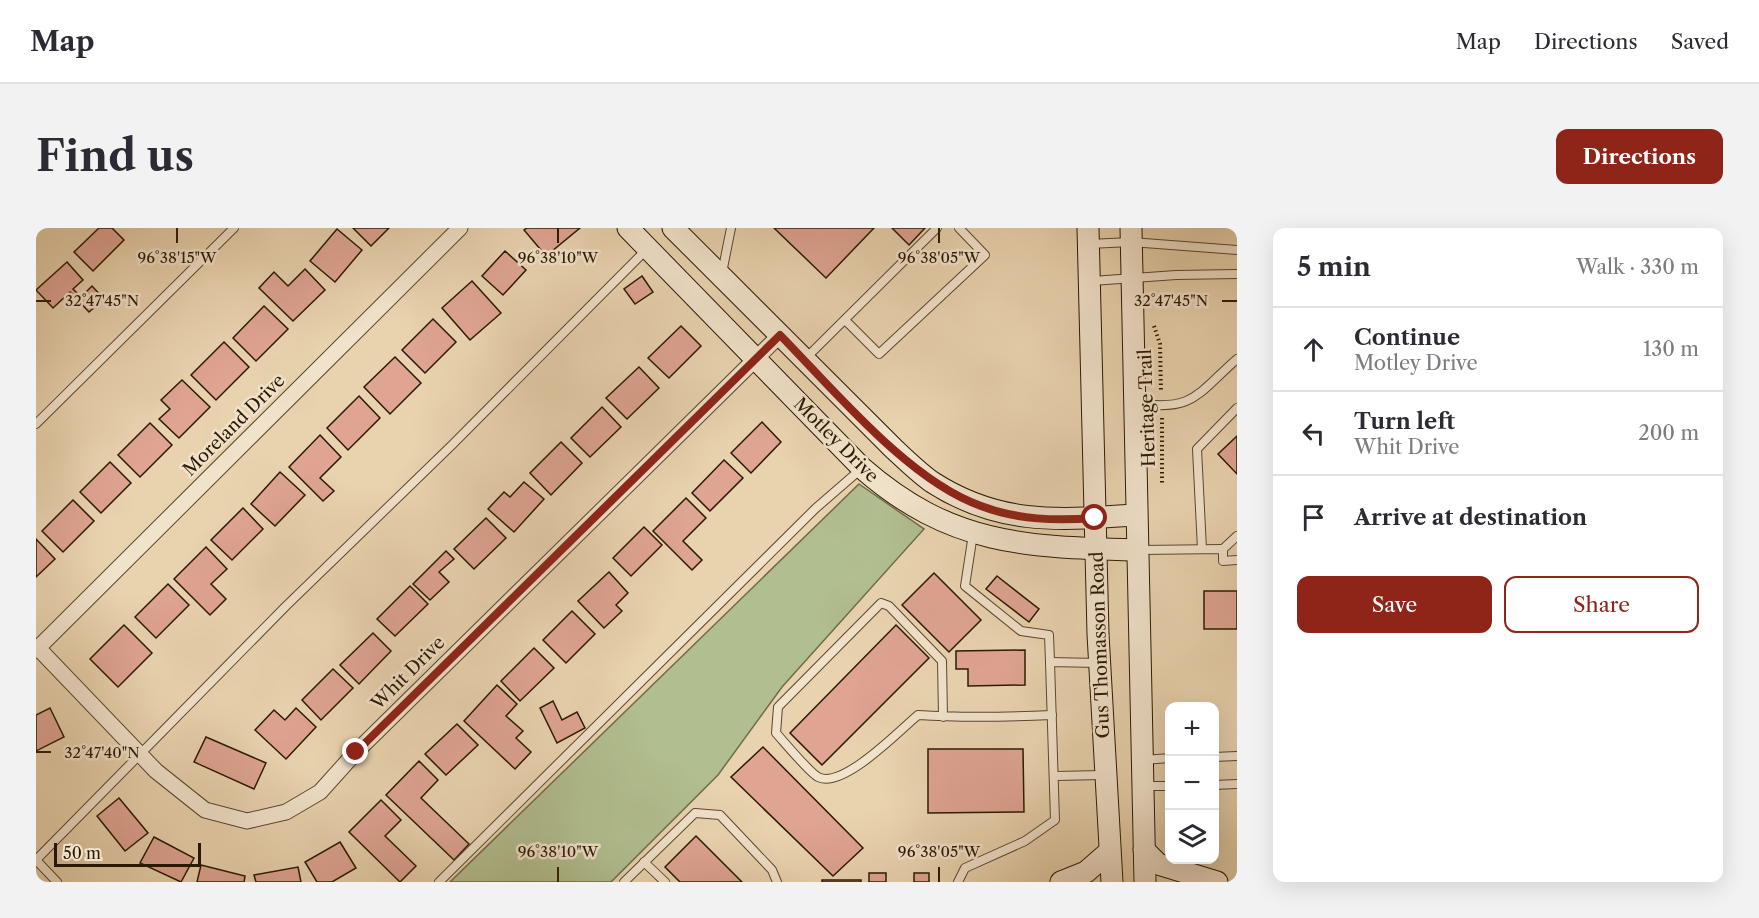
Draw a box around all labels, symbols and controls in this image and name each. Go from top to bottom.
text: Map [30,24,94,58]
text: Map [1456,29,1501,54]
text: Directions [1534,29,1638,54]
text: Saved [1671,29,1729,54]
button: Directions [1556,129,1723,184]
text: Find us [36,130,194,182]
text: 96°38'15"W [137,248,217,267]
text: 96°38'10"W [518,248,599,267]
text: 96°38'05"W [898,248,981,267]
text: 5 min [1297,251,1371,283]
text: Walk · 330 m [1576,255,1699,279]
text: 32°47'45"N [65,291,139,310]
text: 32°47'45"N [1134,291,1208,310]
text: Continue [1354,324,1460,351]
icon: ahead [1297,333,1330,366]
text: 130 m [1643,337,1699,361]
street label: Heritage Trail [1134,349,1160,467]
text: Motley Drive [1354,351,1478,375]
street label: Moreland Drive [179,370,289,480]
street label: Motley Drive [789,393,883,487]
text: Turn left [1354,408,1455,435]
icon: left [1297,417,1330,450]
text: 200 m [1638,421,1699,445]
text: Whit Drive [1354,435,1459,459]
icon: arrive [1297,501,1330,534]
route start [1081,504,1107,530]
text: Arrive at destination [1354,504,1587,531]
street label: Gus Thomasson Road [1086,551,1114,739]
button: Save [1297,576,1492,633]
button: Share [1504,576,1699,633]
street label: Whit Drive [366,632,449,715]
map controls [1165,702,1219,864]
button: + [1165,702,1219,756]
route end [342,738,368,764]
text: 32°47'40"N [64,743,140,762]
button: − [1165,756,1219,810]
button: layers [1165,810,1219,864]
scale bar [54,840,201,868]
text: 96°38'10"W [518,842,599,861]
text: 96°38'05"W [898,842,981,861]
text: 50 m [63,843,101,863]

